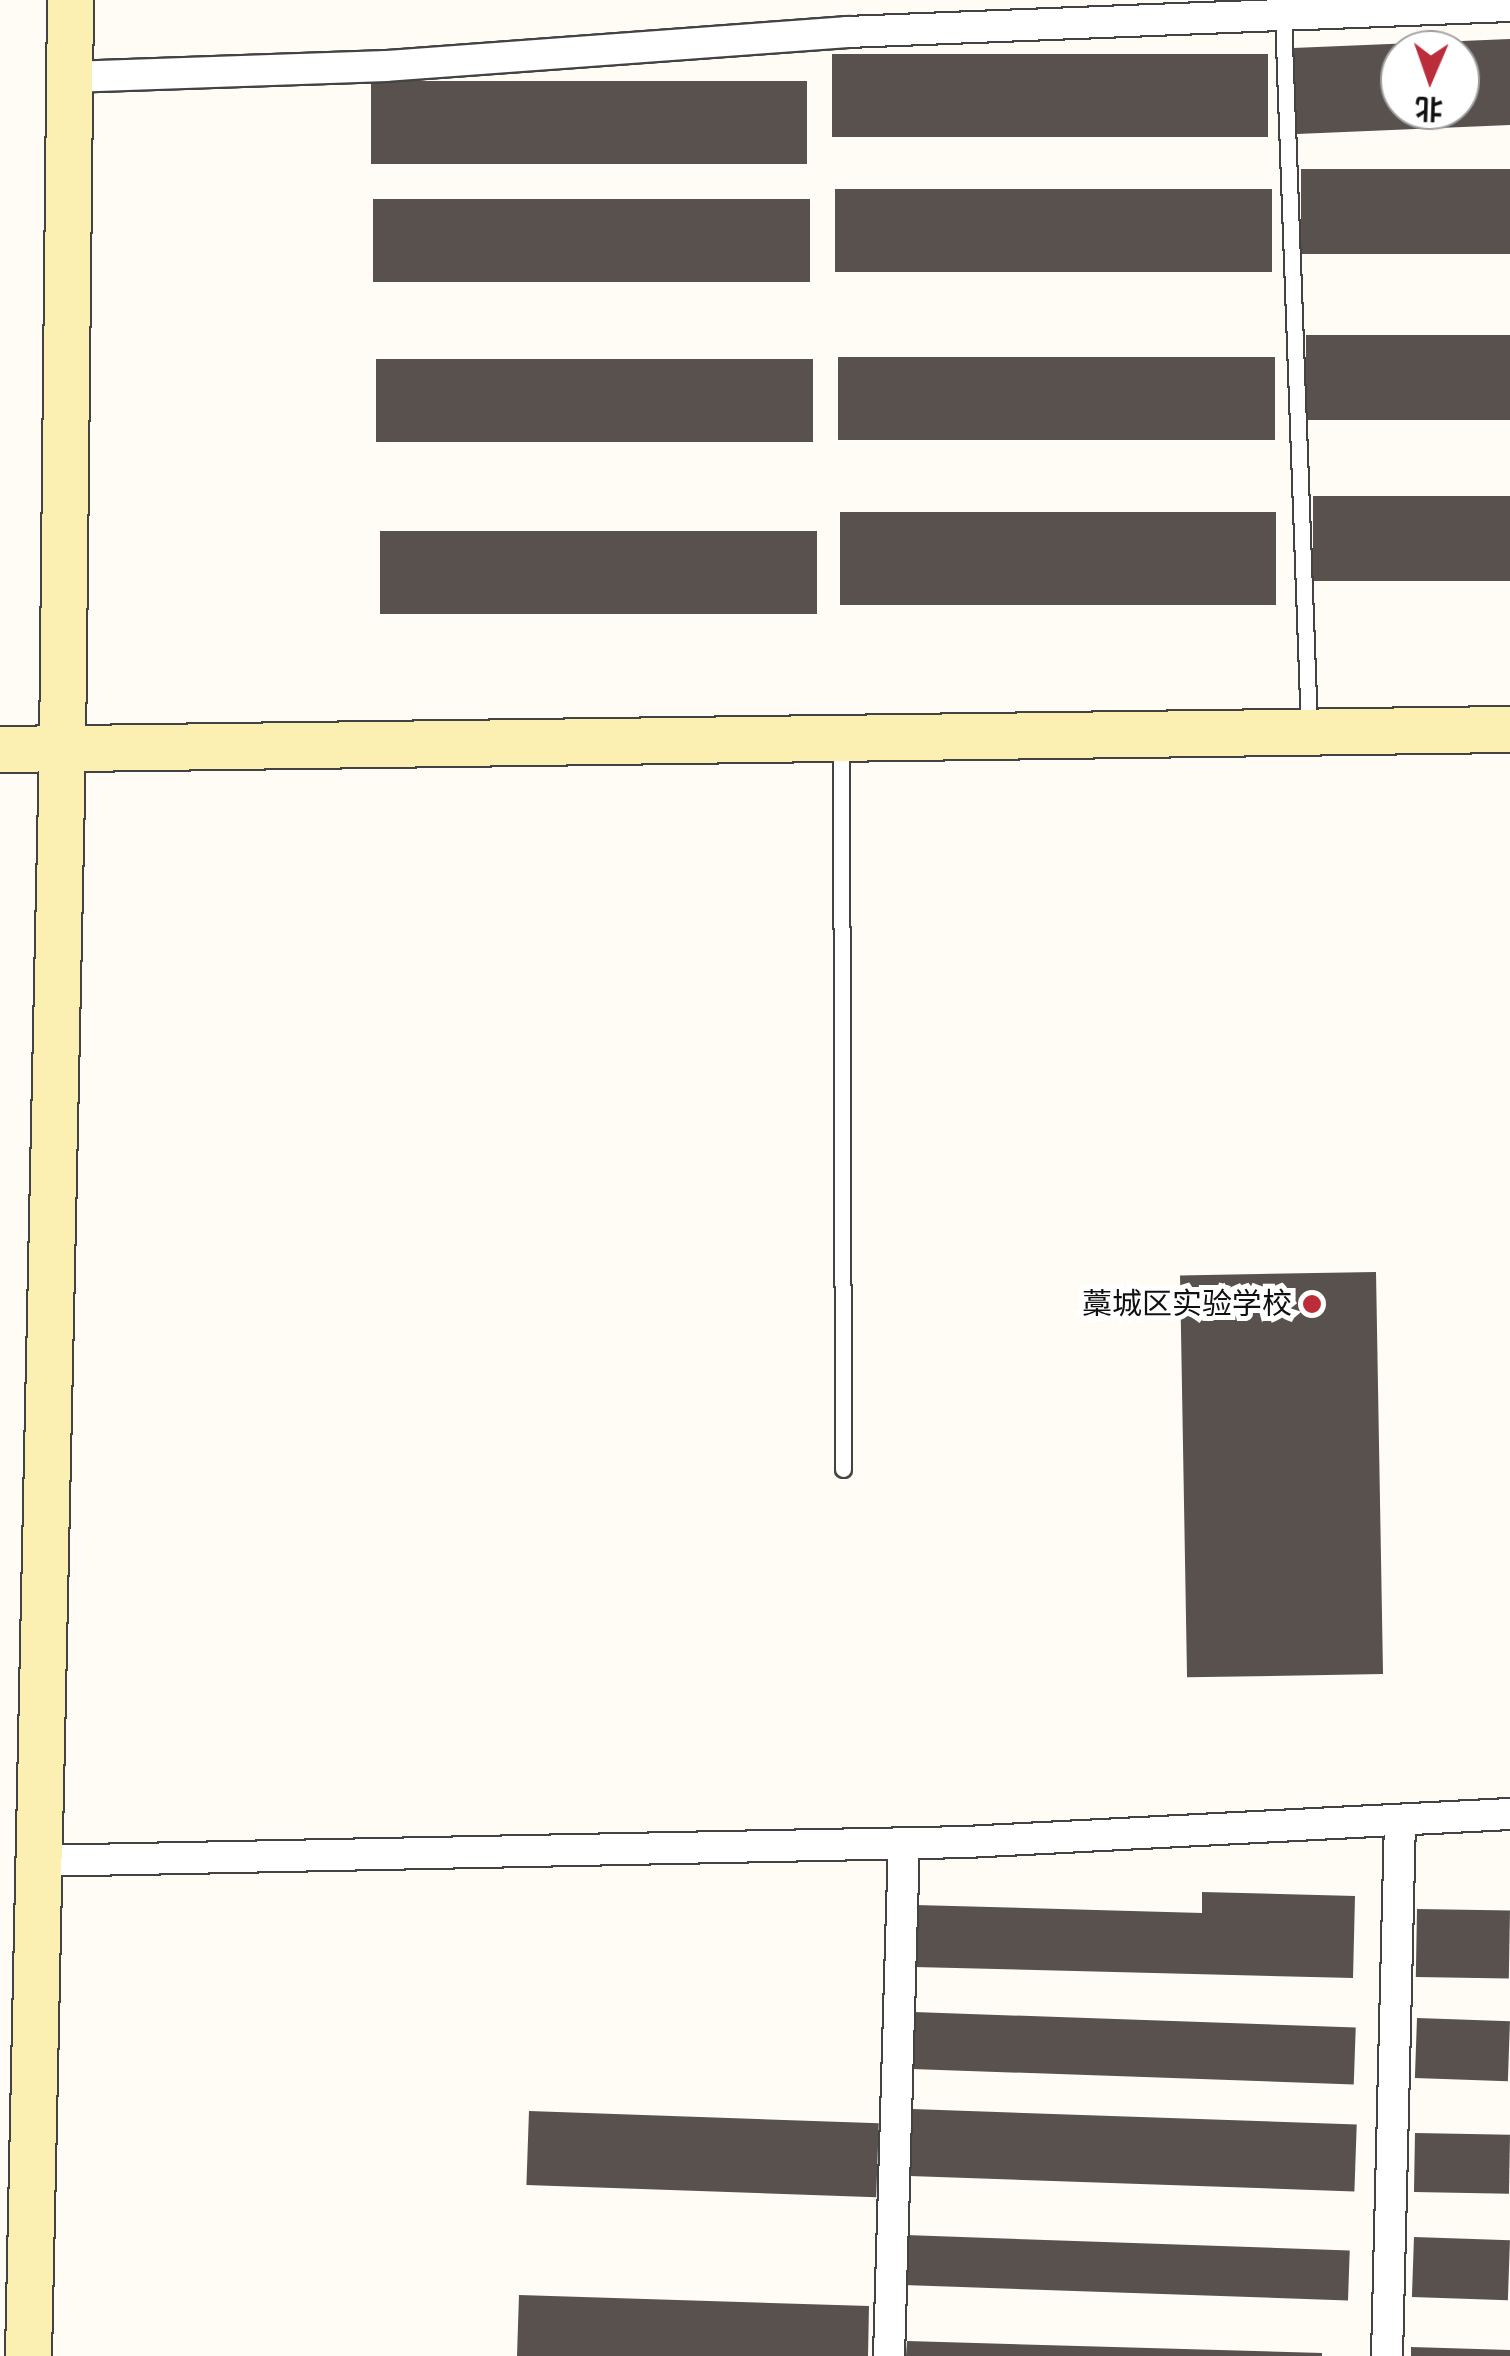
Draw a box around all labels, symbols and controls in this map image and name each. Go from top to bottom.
north arrow [1380,30,1480,130]
text: 北 [1414,92,1444,125]
place label: 藁城区实验学校 [1082,1286,1292,1322]
marker: 藁城区实验学校 [1301,1293,1323,1315]

